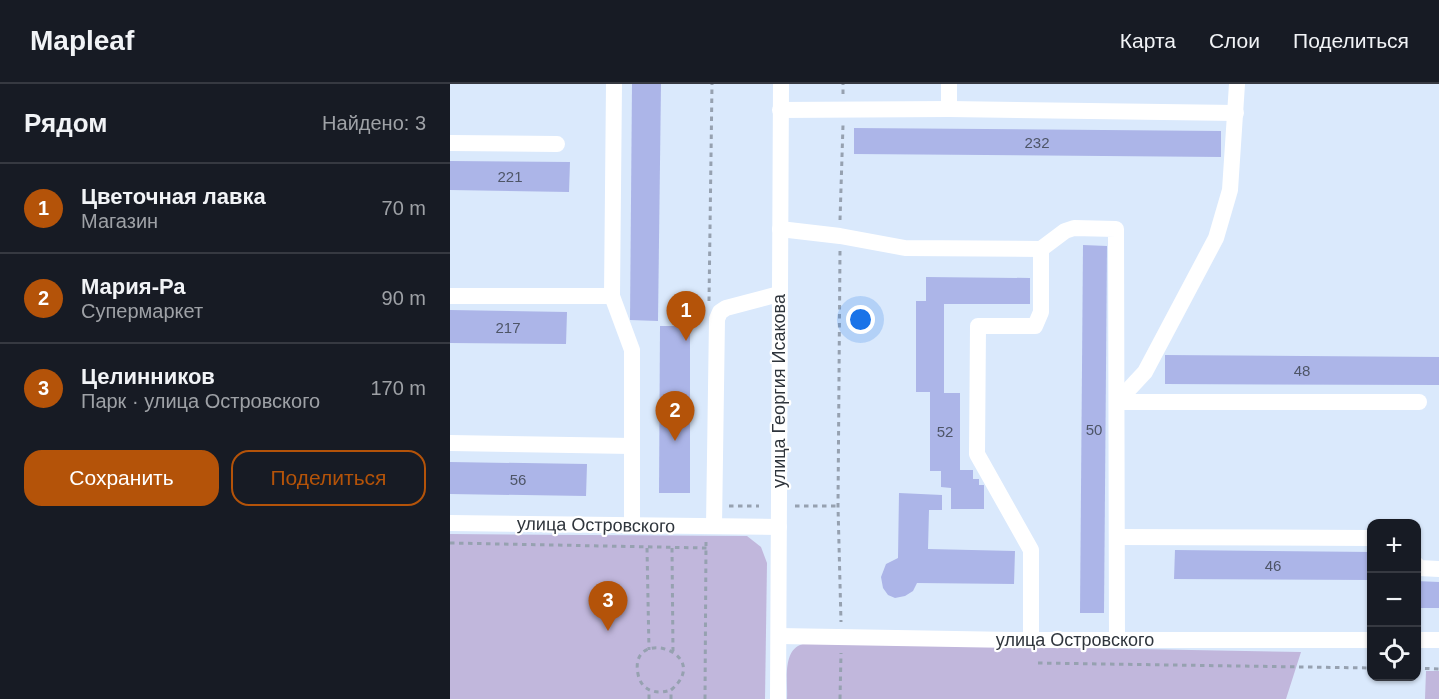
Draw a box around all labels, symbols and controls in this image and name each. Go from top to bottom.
text: Mapleaf [30,25,134,56]
text: Карта [1120,29,1176,52]
text: Слои [1209,29,1260,52]
text: Поделиться [1293,29,1409,52]
text: Рядом [24,108,107,138]
text: Найдено: 3 [322,112,426,134]
house number: 232 [1024,134,1050,151]
house number: 221 [497,168,523,185]
text: Цветочная лавка [81,184,266,209]
text: 1 [38,197,49,219]
text: 70 m [382,197,426,219]
text: Магазин [81,210,158,232]
text: Мария-Ра [81,274,186,299]
text: 2 [38,287,49,309]
text: 90 m [382,287,426,309]
pin: 1 [666,292,706,341]
street label: улица Георгия Исакова [769,293,789,488]
text: Супермаркет [81,300,203,322]
your location [846,305,875,334]
house number: 217 [495,319,521,336]
house number: 48 [1294,362,1310,379]
text: Целинников [81,364,215,389]
text: 3 [38,377,49,399]
text: 170 m [370,377,426,399]
text: Парк · улица Островского [81,390,320,412]
pin: 2 [656,392,694,441]
house number: 50 [1086,421,1102,438]
house number: 52 [937,423,953,440]
button: Сохранить [24,450,219,506]
button: Поделиться [231,450,426,506]
house number: 56 [510,471,526,488]
street label: улица Островского [517,514,675,536]
map controls [1367,519,1421,681]
button: + [1367,519,1421,573]
house number: 46 [1265,557,1281,574]
button: − [1367,573,1421,627]
pin: 3 [588,582,628,631]
button: locate [1367,627,1421,681]
street label: улица Островского [996,630,1154,650]

